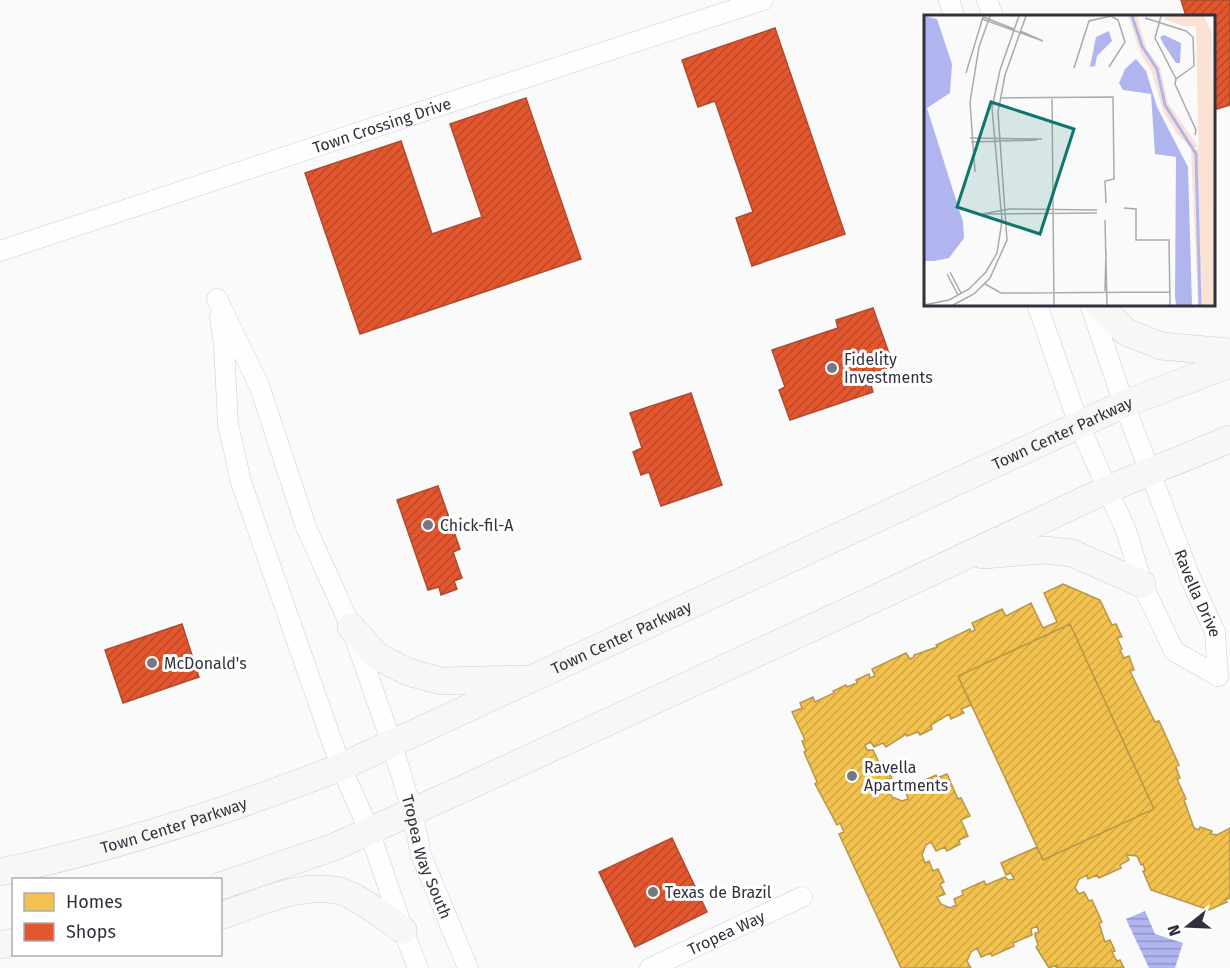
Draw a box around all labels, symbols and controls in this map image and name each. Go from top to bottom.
inset map [924,15,1215,306]
street label: Town Crossing Drive [310,94,453,157]
place label: Fidelity Investments [844,350,933,387]
marker: Fidelity Investments [825,361,839,375]
street label: Town Center Parkway [989,393,1135,474]
place label: Chick-fil-A [440,516,514,535]
marker: Chick-fil-A [421,518,435,532]
street label: Ravella Drive [1170,547,1224,638]
street label: Town Center Parkway [548,597,695,678]
place label: McDonald's [164,654,247,673]
marker: McDonald's [145,656,159,670]
place label: Ravella Apartments [864,758,948,795]
marker: Ravella Apartments [845,769,859,783]
street label: Tropea Way South [398,792,455,922]
street label: Town Center Parkway [98,794,250,857]
legend [12,878,222,956]
place label: Texas de Brazil [665,883,772,902]
marker: Texas de Brazil [646,885,660,899]
text: Homes [66,891,122,913]
north arrow [1158,896,1218,956]
street label: Tropea Way [685,907,768,959]
text: Shops [66,921,116,943]
text: N [1164,923,1185,938]

